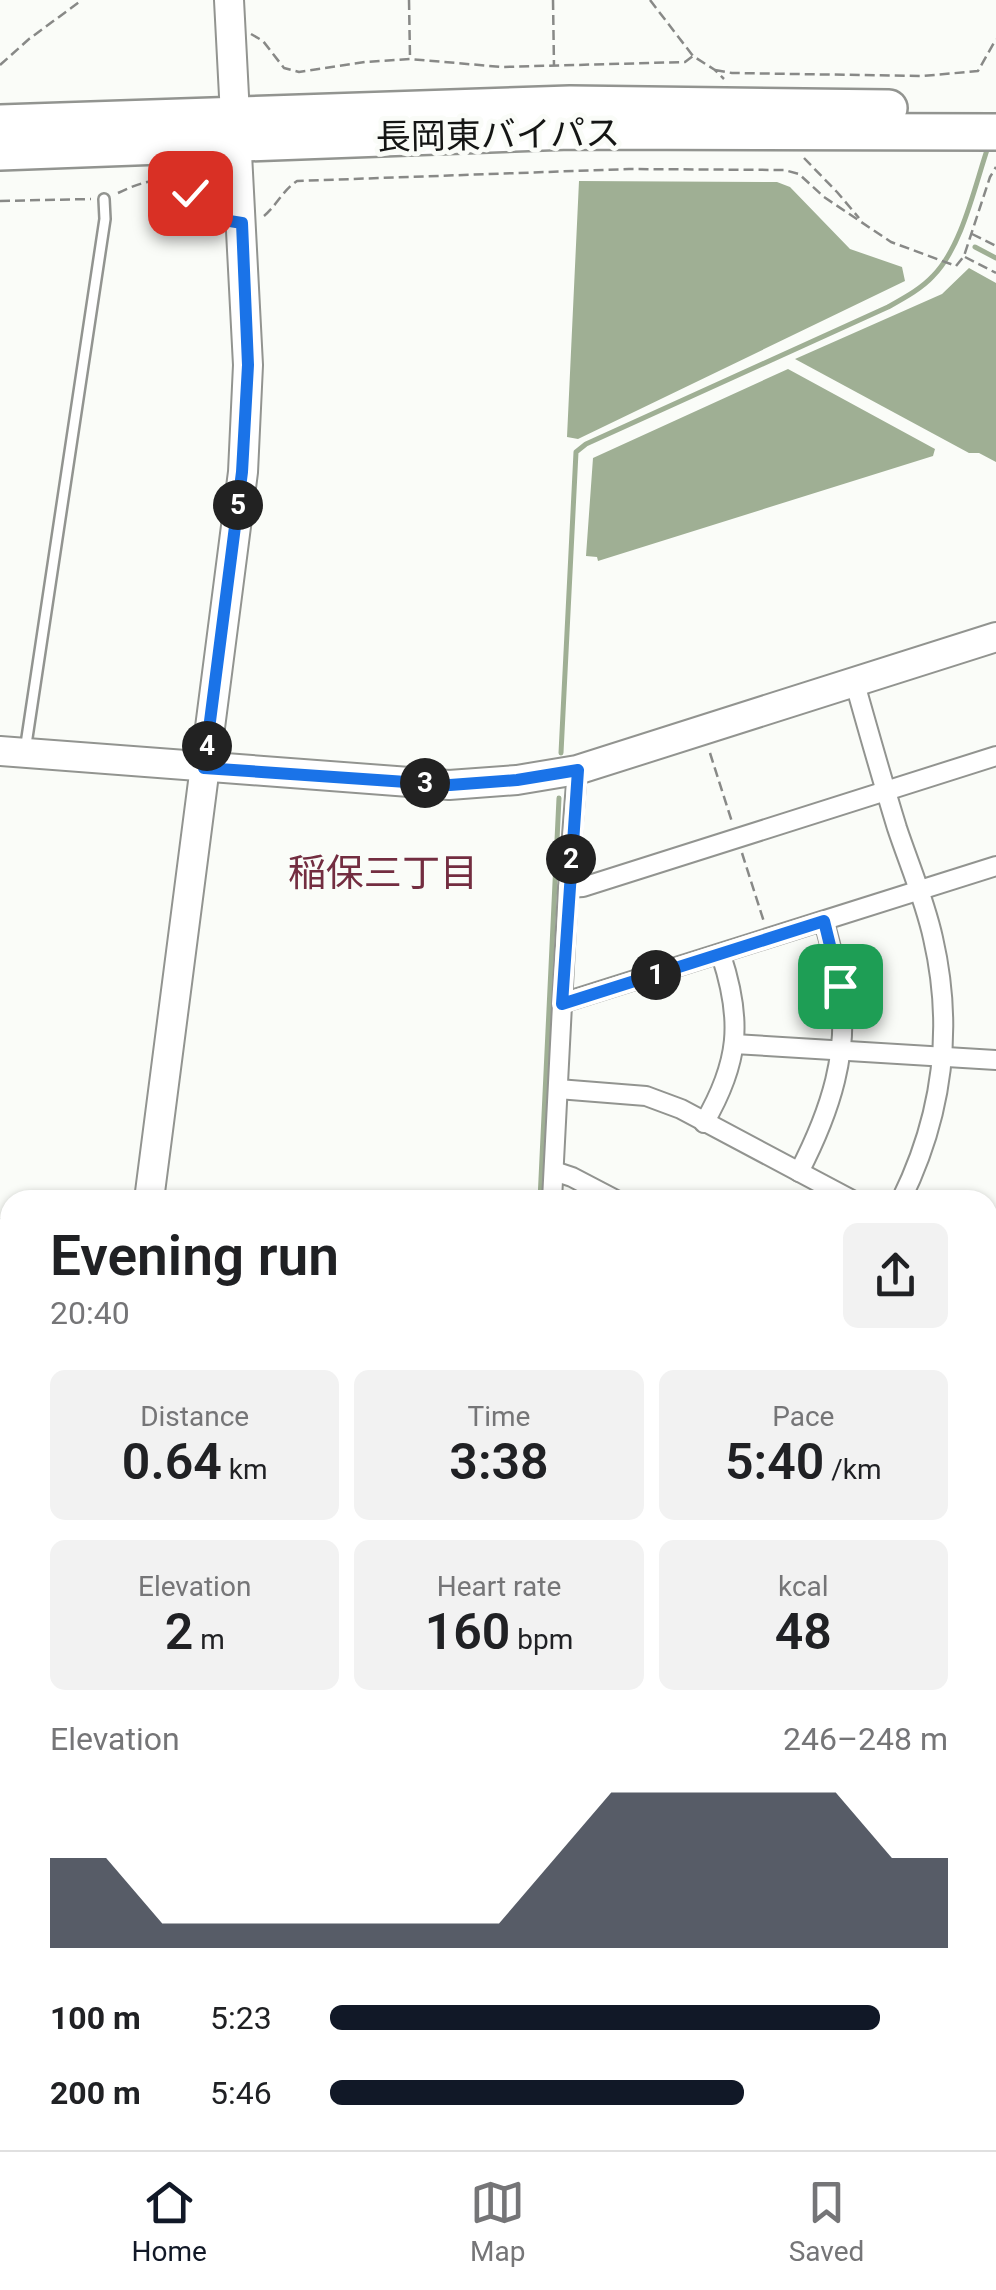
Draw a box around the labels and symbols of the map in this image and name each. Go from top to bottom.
street label: 長岡東バイパス [376,113,621,158]
pin [148,151,233,236]
pin: 5 [213,480,263,530]
pin: 4 [182,721,232,771]
pin: 3 [400,758,450,808]
pin: 2 [546,834,596,884]
district label: 稲保三丁目 [288,851,478,895]
pin [798,944,883,1029]
pin: 1 [631,950,681,1000]

